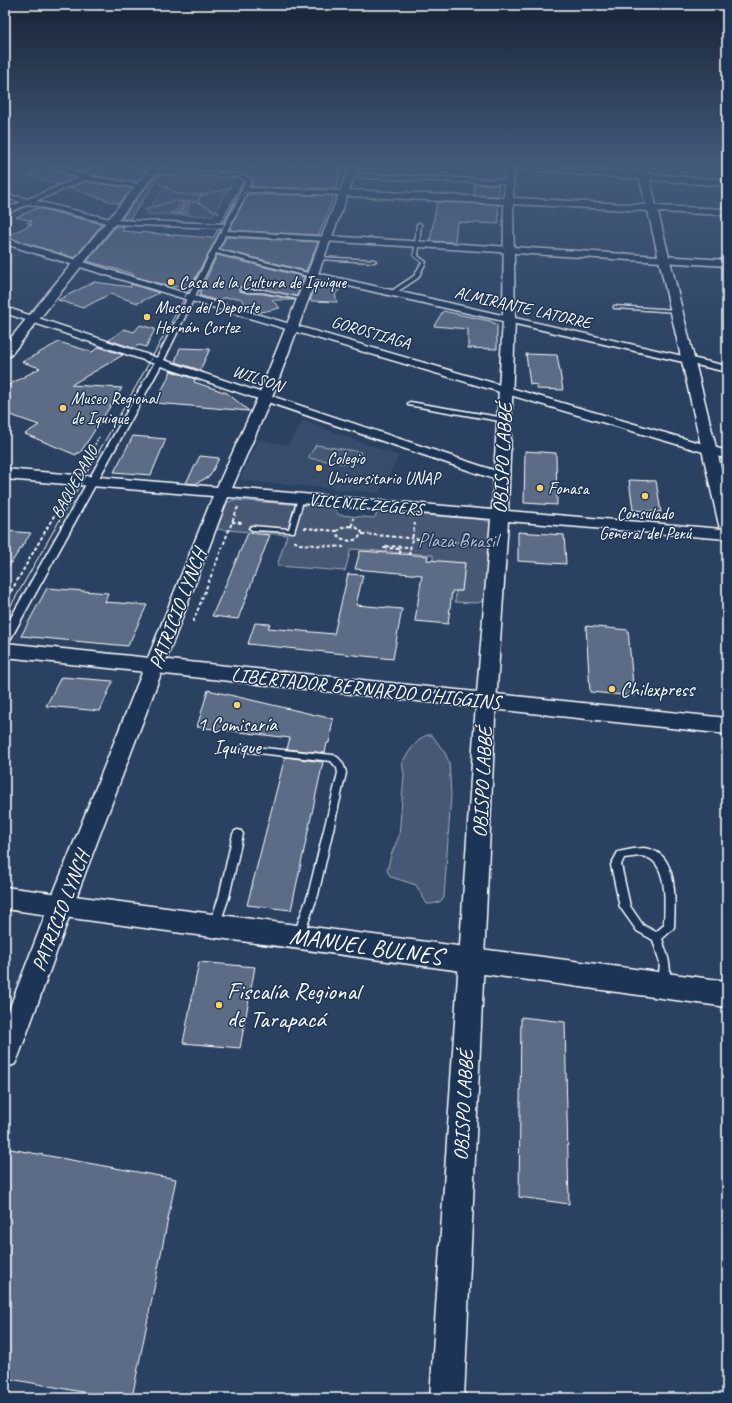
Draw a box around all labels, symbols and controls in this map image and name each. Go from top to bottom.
place label: Casa de la Cultura de Iquique [179,272,347,293]
marker: Casa de la Cultura de Iquique [166,277,176,287]
street label: ALMIRANTE LATORRE [453,282,595,334]
place label: Museo del Deporte Hernán Cortez [155,297,261,338]
street label: GOROSTIAGA [329,311,413,354]
marker: Museo del Deporte Hernán Cortez [142,312,152,322]
street label: WILSON [230,360,289,398]
place label: Museo Regional de Iquique [71,388,161,429]
street label: OBISPO LABBÉ [487,400,518,514]
marker: Museo Regional de Iquique [58,403,68,413]
street label: BAQUEDANO [46,441,104,522]
place label: Colegio Universitario UNAP [327,448,442,489]
marker: Colegio Universitario UNAP [314,463,324,473]
place label: Fonasa [548,478,591,499]
marker: Fonasa [535,483,545,493]
street label: VICENTE ZEGERS [308,489,427,520]
marker: Consulado General del Perú [640,491,650,501]
place label: Consulado General del Perú [599,503,693,544]
park label: Plaza Brasil [418,528,502,553]
street label: PATRICIO LYNCH [143,542,213,673]
street label: LIBERTADOR BERNARDO O'HIGGINS [230,662,504,715]
place label: Chilexpress [620,677,696,702]
marker: Chilexpress [607,684,617,694]
marker: 1 Comisaría Iquique [232,700,242,710]
place label: 1 Comisaría Iquique [197,712,278,760]
street label: OBISPO LABBÉ [467,724,498,838]
street label: PATRICIO LYNCH [26,844,96,975]
street label: MANUEL BULNES [288,920,449,972]
place label: Fiscalía Regional de Tarapacá [227,976,364,1034]
marker: Fiscalía Regional de Tarapacá [214,1000,224,1010]
street label: OBISPO LABBÉ [448,1047,479,1161]

